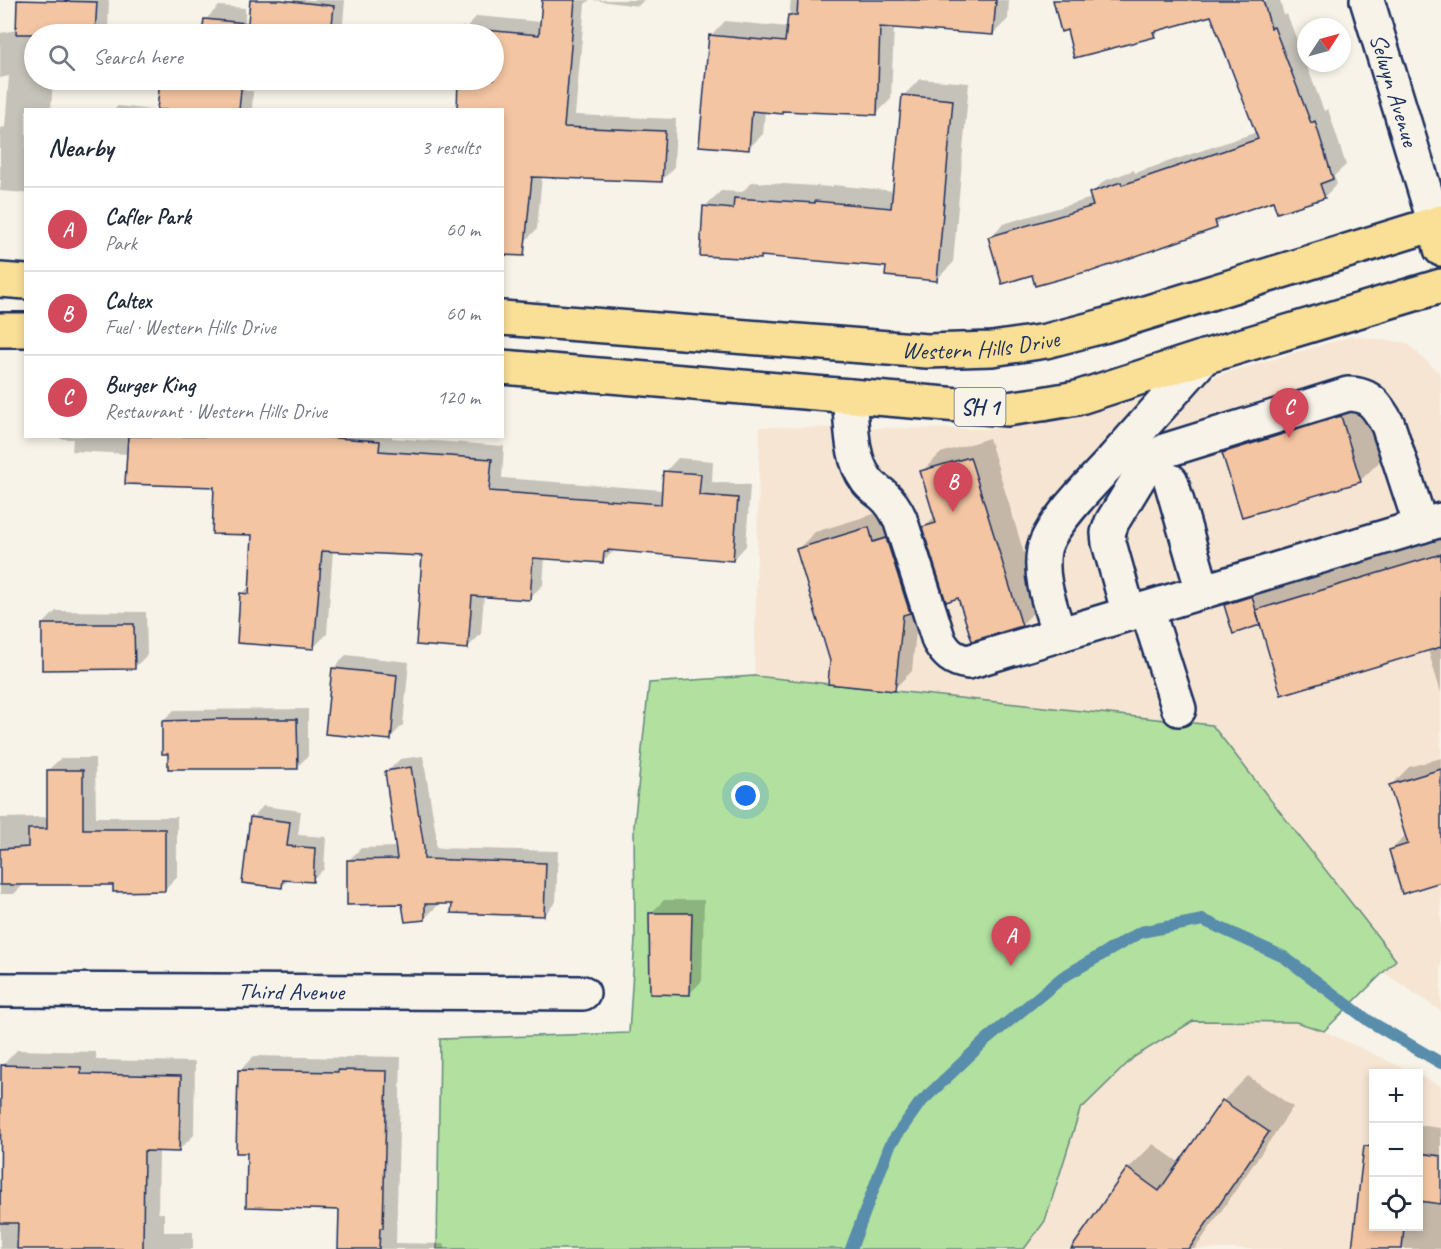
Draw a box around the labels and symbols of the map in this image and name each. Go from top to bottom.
north arrow [1297,18,1351,72]
street label: Selwyn Avenue [1363,30,1426,152]
street label: Western Hills Drive [901,323,1064,366]
road number: SH 1 [954,388,1006,426]
pin: C [1270,388,1308,438]
pin: B [934,462,972,512]
your location [731,781,760,810]
pin: A [992,916,1030,966]
street label: Third Avenue [238,976,346,1007]

